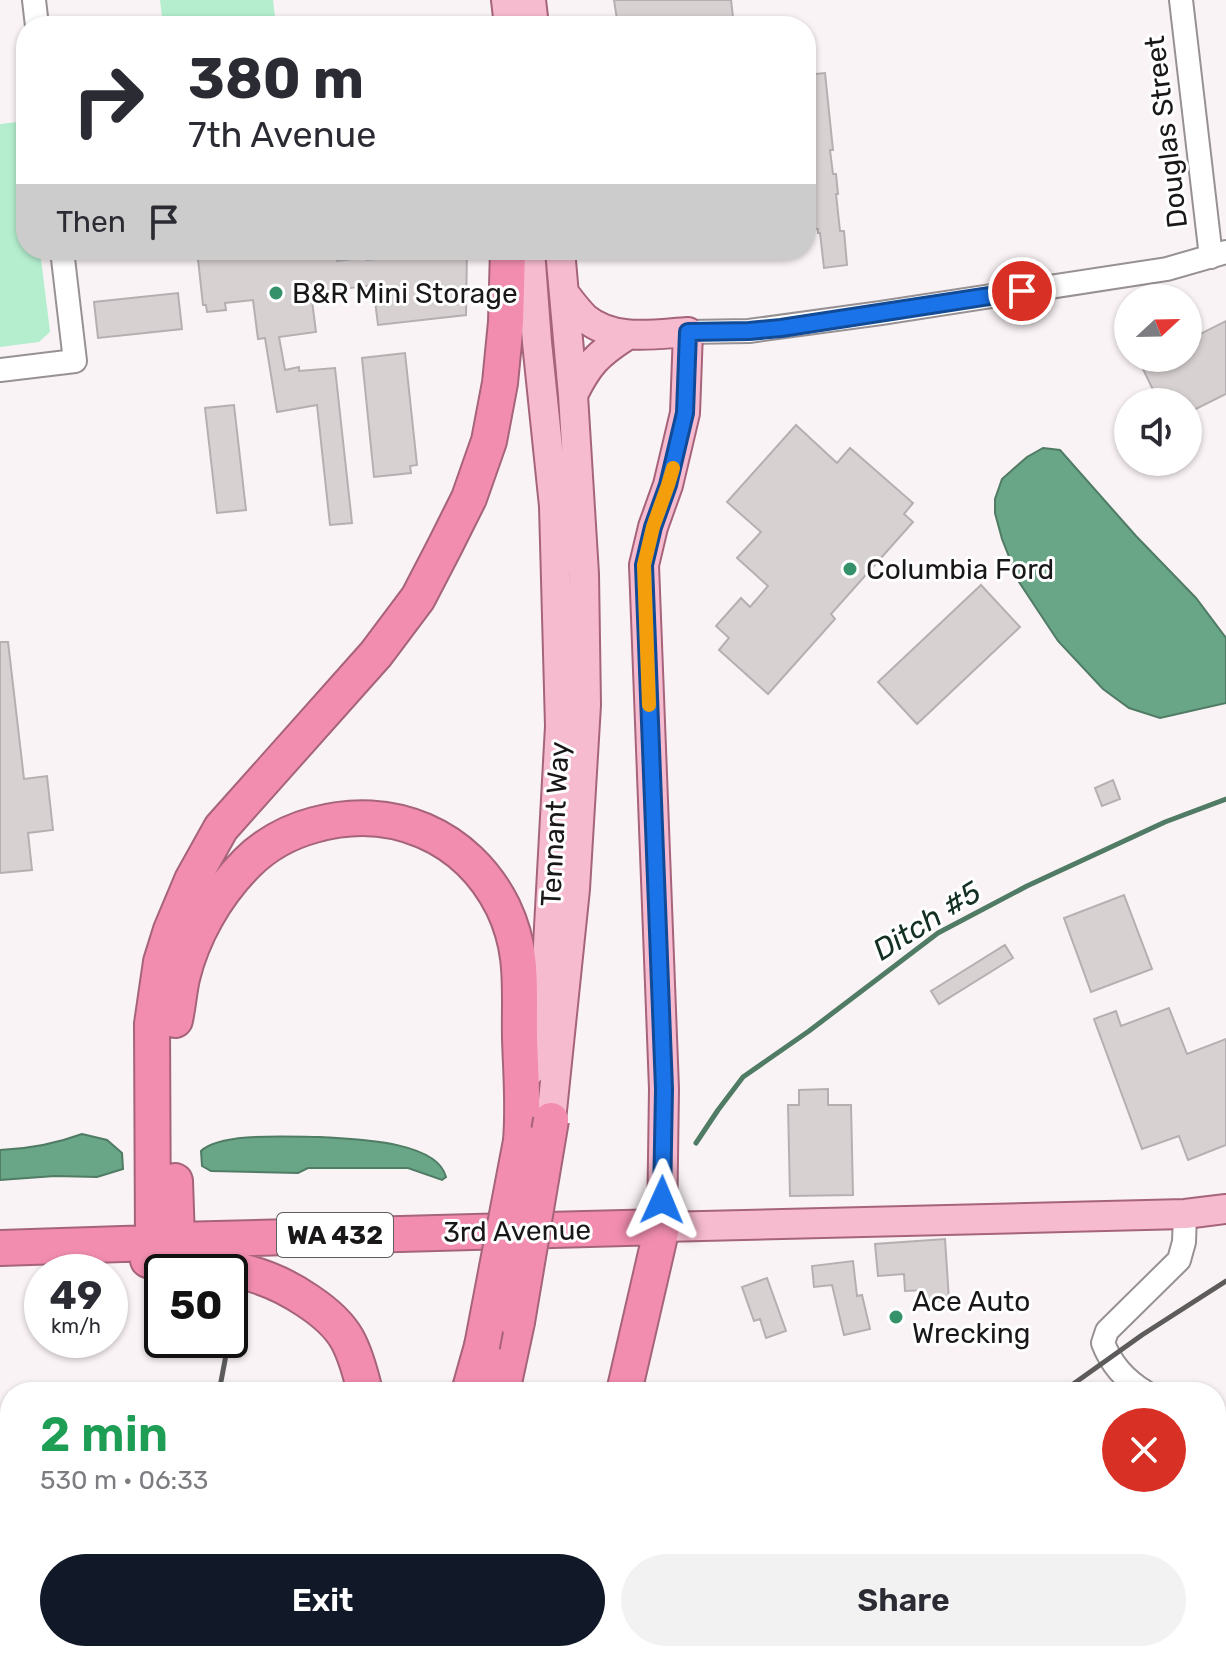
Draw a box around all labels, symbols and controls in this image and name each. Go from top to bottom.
street label: Douglas Street [1138,34,1194,230]
text: 380 m [188,46,364,112]
icon: right [56,48,160,152]
text: 7th Avenue [188,113,376,156]
icon: arrive [142,200,186,244]
text: Then [56,204,126,240]
pin [988,257,1056,325]
icon: arrive [1000,269,1044,313]
place label: B&R Mini Storage [292,277,518,310]
marker: B&R Mini Storage [267,284,285,302]
north arrow [1114,284,1202,372]
map controls [1114,284,1202,476]
button: sound [1114,388,1202,476]
place label: Columbia Ford [866,553,1054,586]
marker: Columbia Ford [841,560,859,578]
street label: Tennant Way [534,741,576,907]
water label: Ditch #5 [866,874,988,968]
position arrow [620,1158,704,1242]
road number: WA 432 [277,1213,393,1257]
street label: 3rd Avenue [443,1213,591,1249]
speed limit sign: 50 [144,1254,248,1358]
text: 49 [50,1272,102,1319]
place label: Ace Auto Wrecking [912,1285,1031,1350]
marker: Ace Auto Wrecking [887,1308,905,1326]
text: km/h [51,1314,101,1338]
text: 2 min [40,1406,168,1463]
button: close [1102,1408,1186,1492]
text: 530 m · 06:33 [40,1465,208,1496]
button: Exit [40,1554,605,1646]
button: Share [621,1554,1186,1646]

